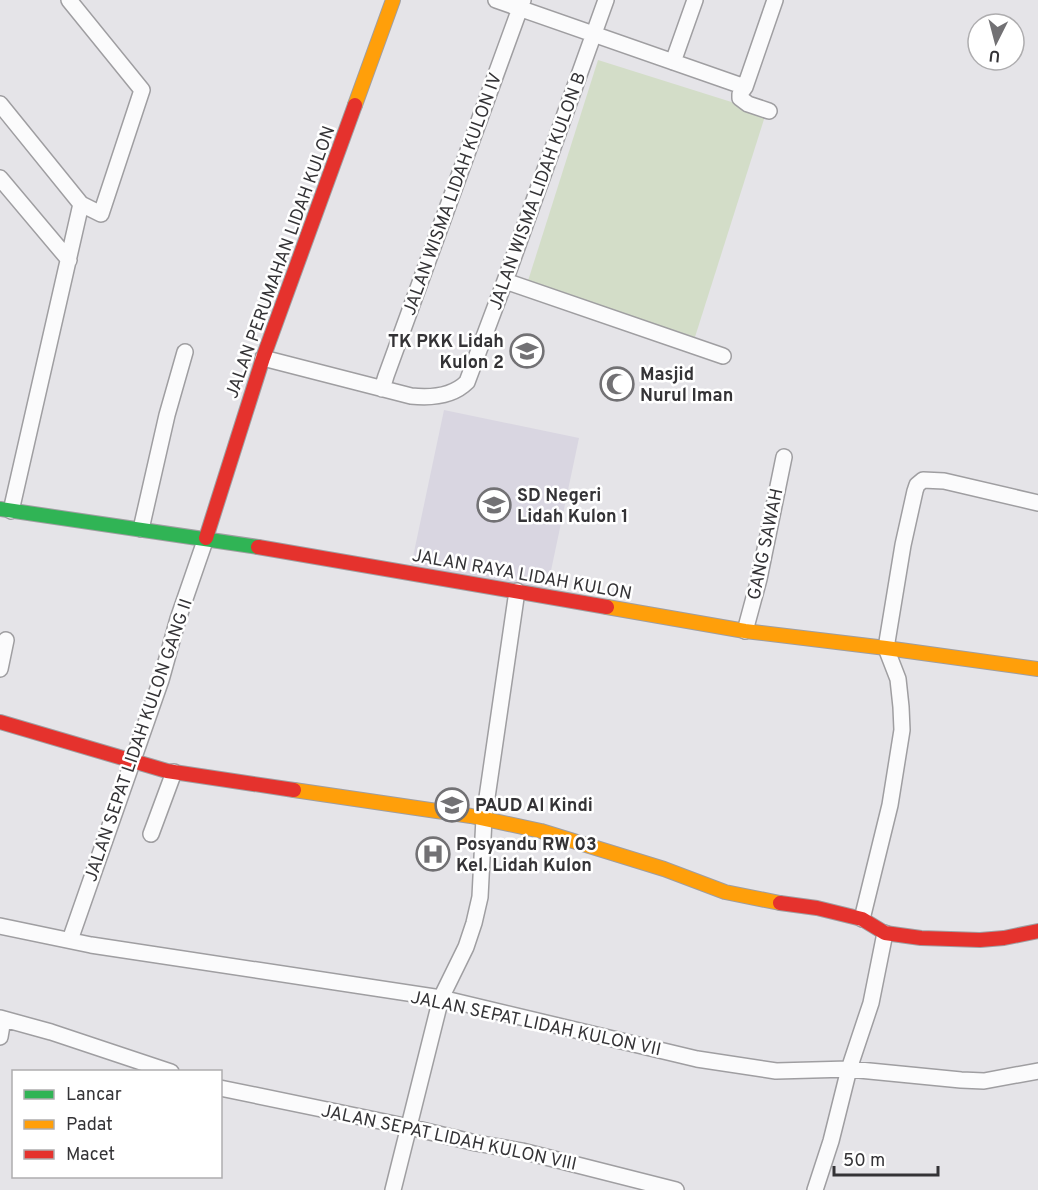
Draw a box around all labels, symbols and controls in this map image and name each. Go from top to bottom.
north arrow [966,12,1026,72]
text: U [988,44,1001,65]
street label: JALAN WISMA LIDAH KULON B [485,69,592,314]
street label: JALAN WISMA LIDAH KULON IV [399,70,508,319]
street label: JALAN PERUMAHAN LIDAH KULON [221,123,342,402]
place label: TK PKK Lidah Kulon 2 [388,331,504,375]
school or university icon: TK PKK Lidah Kulon 2 [509,333,545,369]
place label: Masjid Nurul Iman [640,364,733,408]
mosque icon: Masjid Nurul Iman [599,366,635,402]
place label: SD Negeri Lidah Kulon 1 [517,485,628,529]
street label: GANG SAWAH [743,486,790,602]
school or university icon: SD Negeri Lidah Kulon 1 [476,487,512,523]
street label: JALAN RAYA LIDAH KULON [410,545,634,606]
street label: JALAN SEPAT LIDAH KULON GANG II [80,596,199,885]
school or university icon: PAUD Al Kindi [434,787,470,823]
place label: PAUD Al Kindi [475,795,593,818]
place label: Posyandu RW 03 Kel. Lidah Kulon [456,834,597,878]
hospital icon: Posyandu RW 03 Kel. Lidah Kulon [415,836,451,872]
street label: JALAN SEPAT LIDAH KULON VII [408,987,663,1062]
legend [12,1070,222,1178]
text: Lancar [66,1084,122,1107]
street label: JALAN SEPAT LIDAH KULON VIII [319,1100,579,1177]
text: Padat [66,1114,113,1137]
scale bar [834,1139,938,1177]
text: Macet [66,1144,115,1167]
text: 50 m [843,1150,885,1173]

